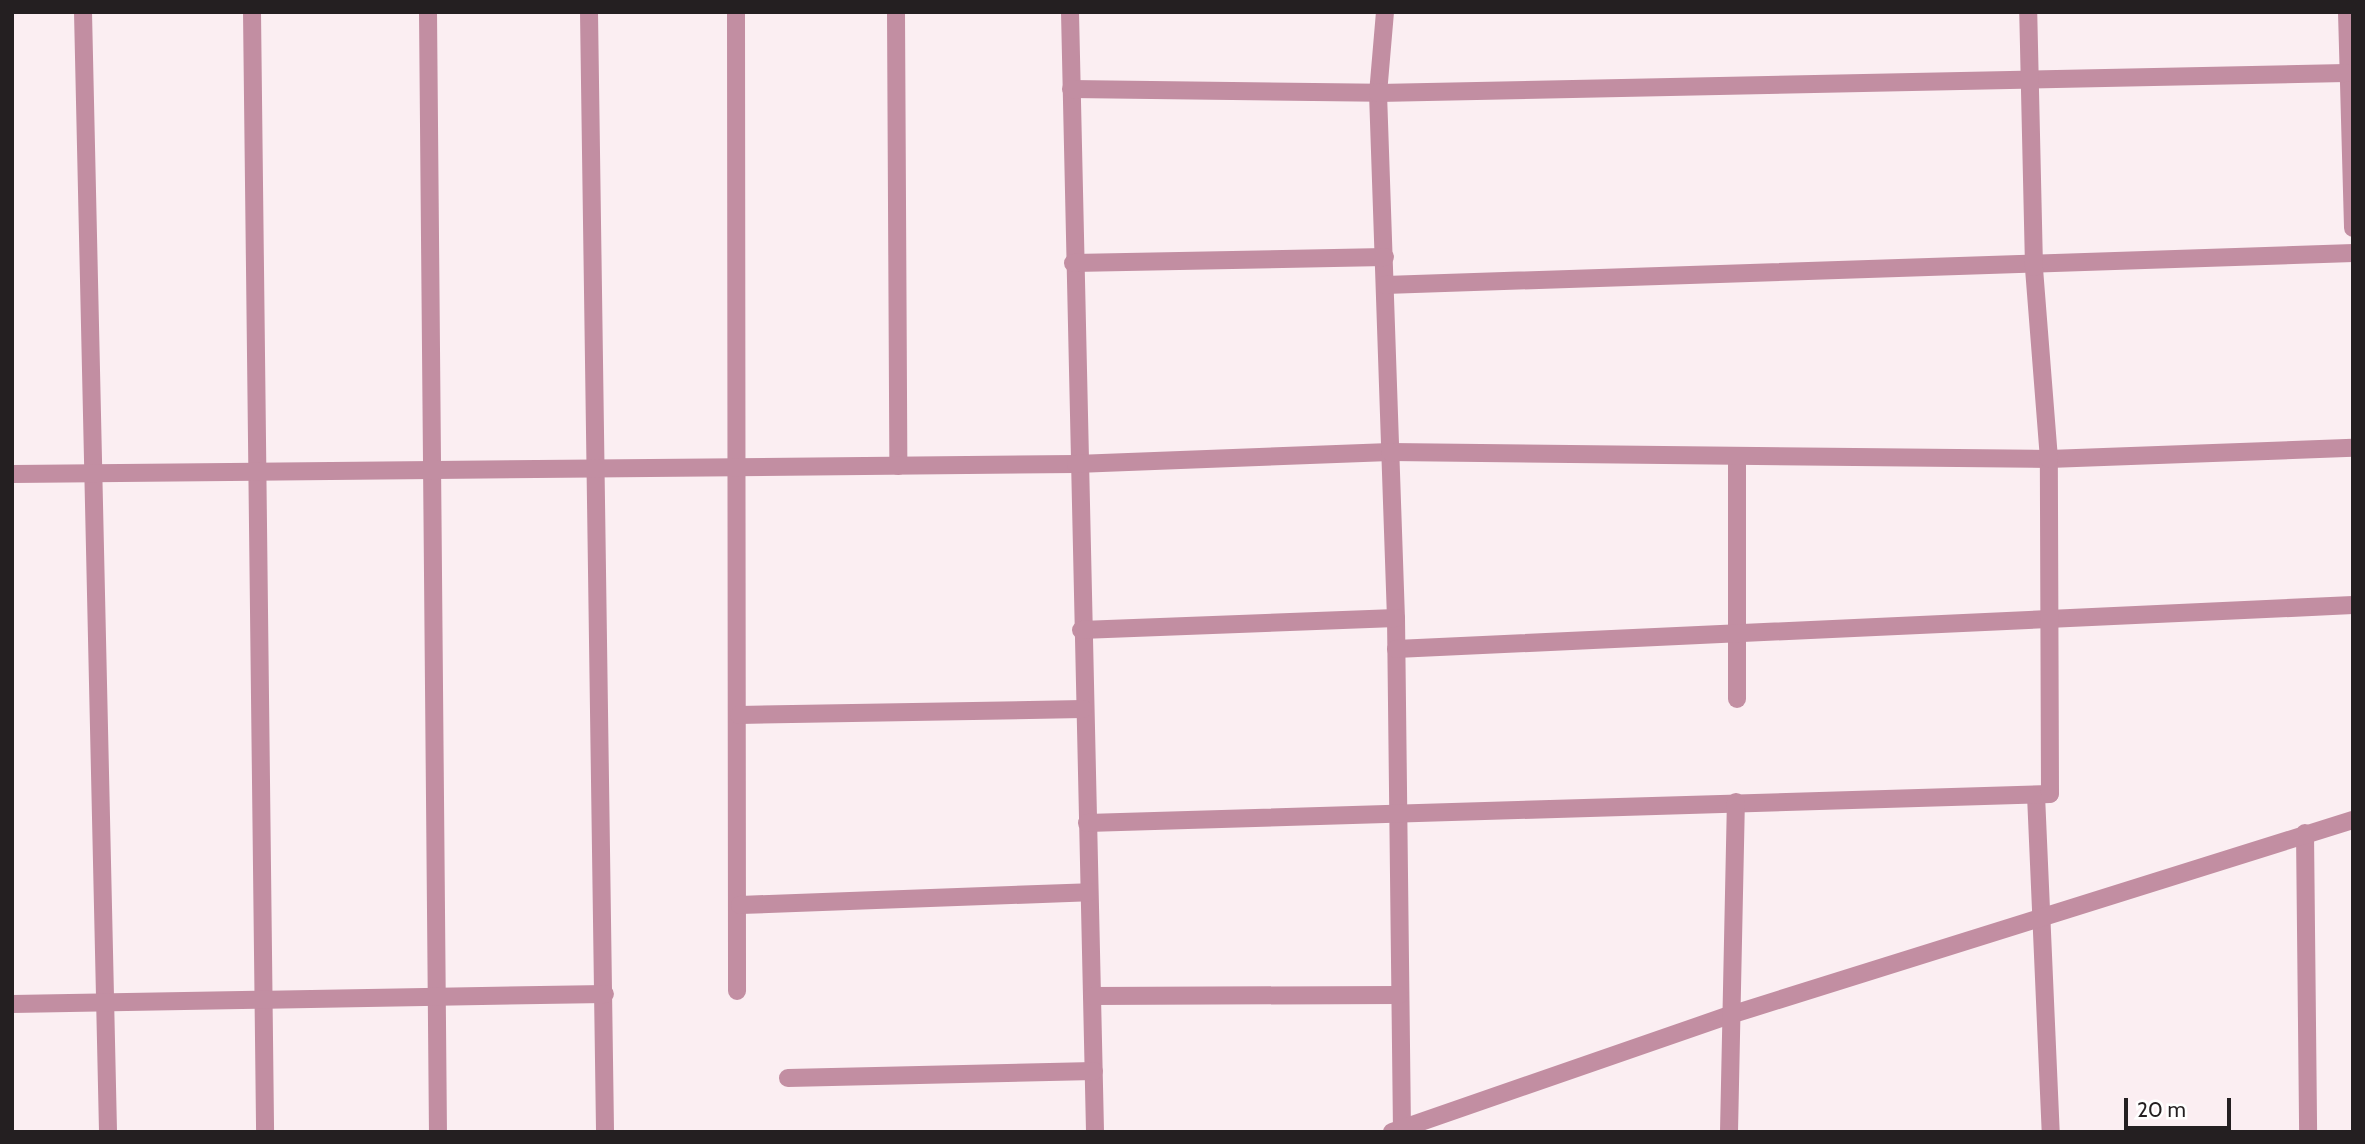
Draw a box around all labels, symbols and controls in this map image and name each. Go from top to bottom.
scale bar [2127,1084,2234,1128]
text: 20 m [2137,1097,2186,1122]

